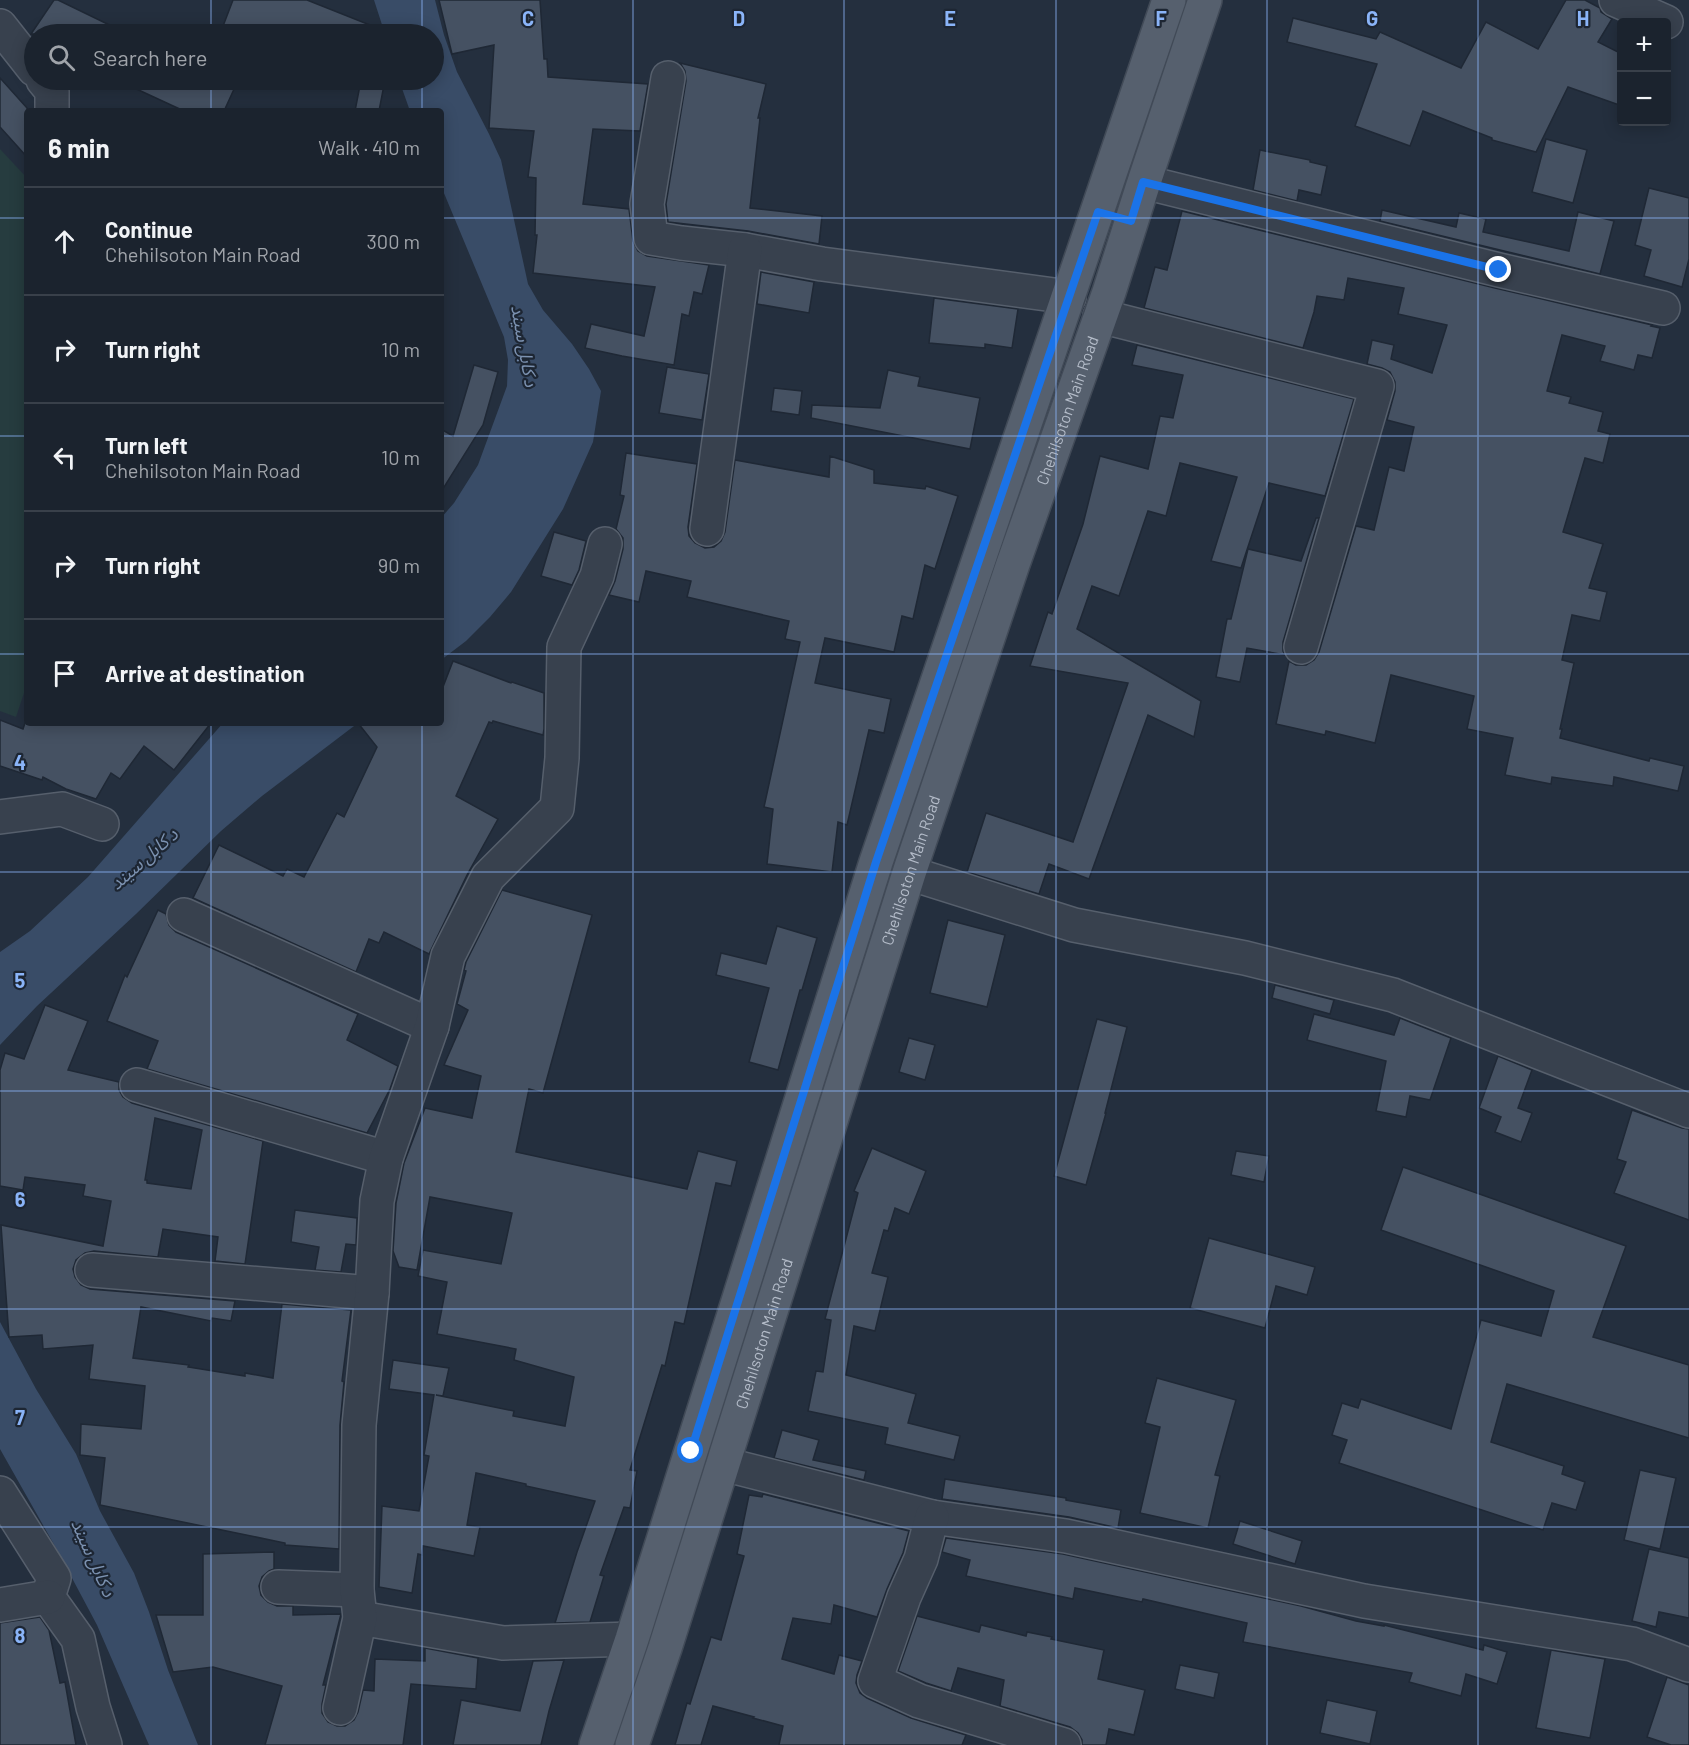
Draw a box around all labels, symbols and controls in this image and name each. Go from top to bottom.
text: C [522,6,534,30]
text: D [733,6,745,30]
text: E [944,6,956,30]
text: F [1155,6,1167,30]
text: G [1366,6,1378,30]
text: H [1577,6,1589,30]
map controls [1617,18,1671,126]
button: + [1617,18,1671,72]
search box [24,24,444,90]
icon: search [45,41,78,74]
text: Search here [93,44,207,70]
button: − [1617,72,1671,126]
text: 6 min [48,132,110,163]
text: Walk · 410 m [318,135,420,159]
text: Continue [105,216,193,242]
icon: ahead [48,225,81,258]
text: 300 m [367,229,420,253]
text: Chehilsoton Main Road [105,242,301,266]
route end [1485,256,1511,282]
water label: د کابل سيند [506,303,543,389]
icon: right [48,333,81,366]
street label: Chehilsoton Main Road [1032,333,1102,487]
text: Turn right [105,336,200,362]
text: 10 m [381,337,420,361]
text: Turn left [105,432,188,458]
icon: left [48,441,81,474]
text: 10 m [381,445,420,469]
text: Chehilsoton Main Road [105,458,301,482]
icon: right [48,549,81,582]
text: Turn right [105,552,200,578]
text: 90 m [378,553,420,577]
icon: arrive [48,657,81,690]
text: Arrive at destination [105,660,304,686]
text: 4 [14,750,26,774]
street label: Chehilsoton Main Road [877,793,943,948]
water label: د کابل سيند [105,823,183,894]
text: 5 [15,968,26,992]
text: 6 [15,1187,26,1211]
street label: Chehilsoton Main Road [731,1256,796,1411]
text: 7 [15,1405,25,1429]
route start [677,1437,703,1463]
water label: د کابل سيند [66,1515,121,1601]
text: 8 [15,1623,26,1647]

